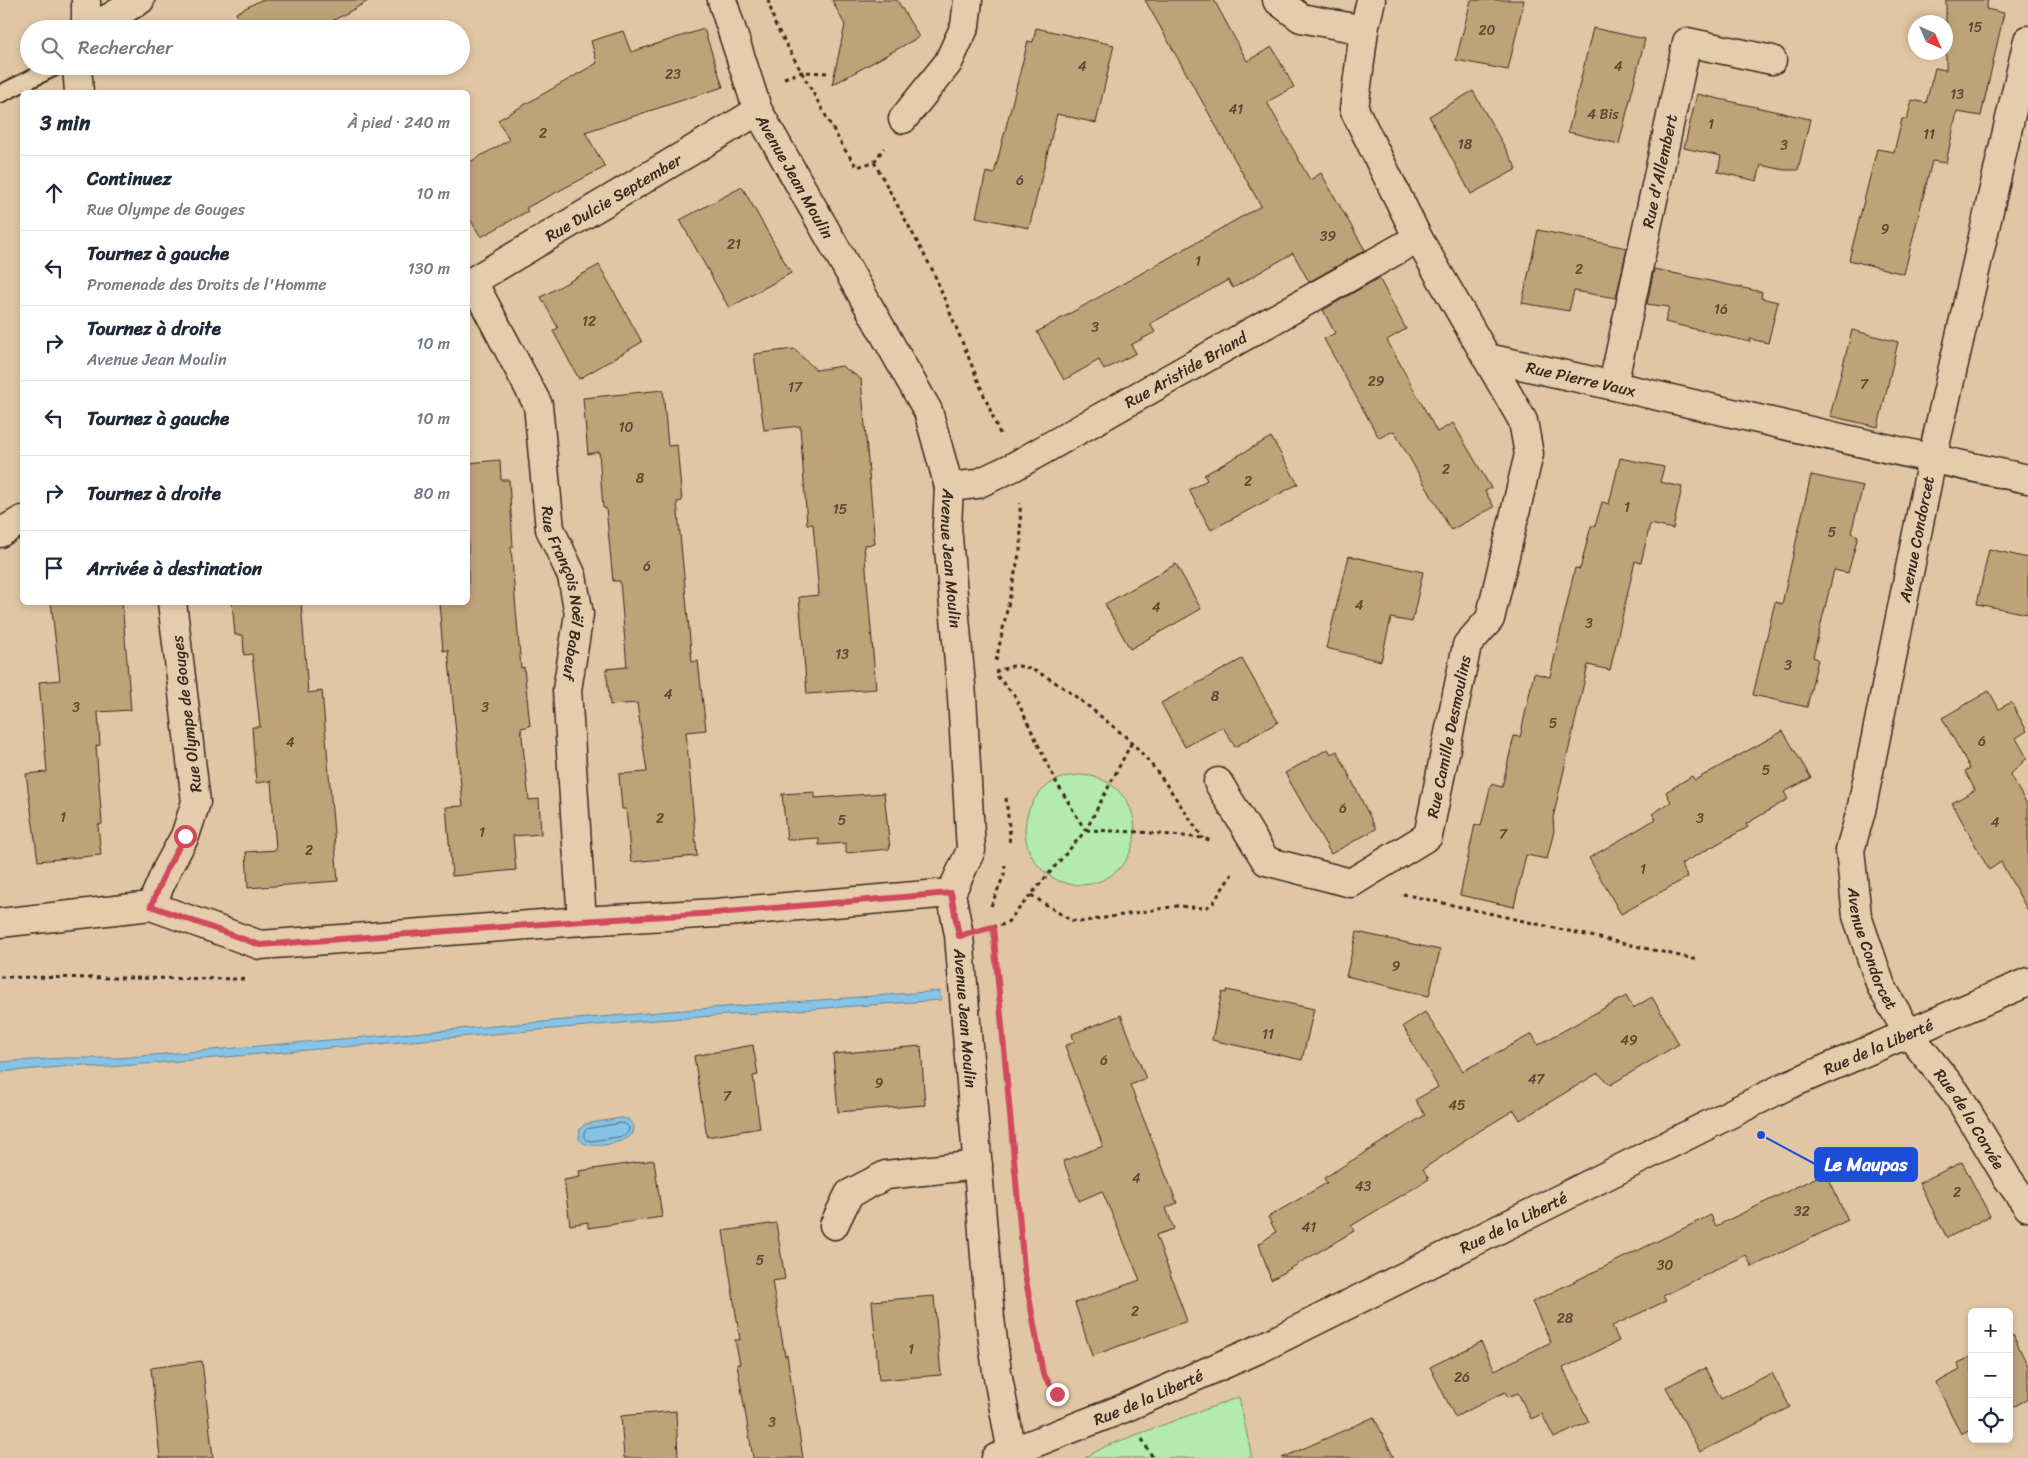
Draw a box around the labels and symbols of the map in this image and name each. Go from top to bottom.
north arrow [1908,15,1953,60]
house number: 15 [1968,15,1983,40]
house number: 20 [1479,18,1496,43]
house number: 4 [1078,54,1087,79]
house number: 4 [1614,54,1623,79]
house number: 23 [665,62,681,87]
house number: 13 [1950,82,1964,107]
house number: 41 [1229,97,1243,122]
house number: 4 Bis [1587,102,1619,127]
street label: Avenue Jean Moulin [747,108,842,245]
street label: Rue d'Allembert [1633,111,1686,231]
house number: 1 [1708,112,1714,137]
house number: 2 [539,121,547,146]
house number: 11 [1923,122,1935,147]
house number: 18 [1458,132,1473,157]
house number: 3 [1780,133,1788,158]
street label: Rue Dulcie September [539,145,689,250]
house number: 6 [1016,168,1024,193]
house number: 9 [1881,217,1890,242]
house number: 39 [1320,224,1337,249]
house number: 21 [727,232,741,257]
house number: 1 [1195,249,1201,274]
house number: 2 [1575,257,1583,282]
house number: 16 [1714,297,1728,322]
house number: 12 [582,309,596,334]
house number: 3 [1091,315,1099,340]
street label: Rue Aristide Briand [1119,323,1254,416]
street label: Rue Pierre Vaux [1523,353,1639,405]
house number: 29 [1368,369,1385,394]
house number: 7 [1860,372,1869,397]
house number: 17 [788,375,803,400]
house number: 10 [619,415,634,440]
house number: 2 [1442,457,1450,482]
house number: 8 [636,466,645,491]
house number: 2 [1244,469,1252,494]
street label: Avenue Condorcet [1890,474,1943,606]
street label: Avenue Jean Moulin [932,487,970,630]
house number: 1 [1624,495,1630,520]
house number: 15 [833,497,848,522]
street label: Rue François Noël Babeuf [533,505,593,684]
house number: 5 [1828,520,1837,545]
house number: 6 [643,554,651,579]
house number: 4 [1355,593,1364,618]
house number: 4 [1152,595,1161,620]
house number: 3 [1585,611,1593,636]
street label: Rue Olympe de Gouges [162,633,211,794]
house number: 13 [835,642,849,667]
street label: Rue Camille Desmoulins [1418,652,1480,821]
house number: 3 [1784,653,1792,678]
house number: 4 [664,682,673,707]
house number: 8 [1211,684,1220,709]
house number: 3 [72,695,80,720]
house number: 3 [481,695,489,720]
house number: 5 [1549,711,1558,736]
house number: 6 [1978,729,1986,754]
house number: 4 [286,730,295,755]
house number: 5 [1762,758,1771,783]
house number: 6 [1339,796,1347,821]
house number: 1 [60,805,66,830]
house number: 2 [656,806,664,831]
house number: 3 [1696,806,1704,831]
house number: 5 [838,808,847,833]
house number: 4 [1991,810,2000,835]
house number: 1 [479,820,485,845]
house number: 7 [1499,822,1508,847]
route start [174,825,197,848]
house number: 2 [305,838,313,863]
house number: 1 [1640,857,1646,882]
street label: Avenue Condorcet [1839,885,1906,1015]
street label: Avenue Jean Moulin [945,946,985,1089]
house number: 9 [1392,954,1401,979]
street label: Rue de la Liberté [1819,1010,1938,1083]
house number: 11 [1262,1022,1274,1047]
house number: 49 [1620,1028,1638,1053]
house number: 6 [1100,1048,1108,1073]
street label: Rue de la Corvée [1926,1062,2013,1176]
house number: 47 [1528,1067,1545,1092]
house number: 9 [875,1071,884,1096]
house number: 7 [723,1084,732,1109]
house number: 45 [1448,1093,1466,1118]
callout: Le Maupas [1815,1148,1917,1181]
text: Le Maupas [1824,1149,1908,1181]
house number: 4 [1132,1166,1141,1191]
house number: 43 [1355,1174,1372,1199]
house number: 2 [1953,1180,1961,1205]
street label: Rue de la Liberté [1454,1183,1573,1262]
house number: 32 [1794,1199,1810,1224]
house number: 41 [1302,1215,1316,1240]
house number: 5 [756,1248,765,1273]
house number: 30 [1657,1253,1673,1278]
house number: 2 [1131,1299,1139,1324]
house number: 28 [1557,1306,1574,1331]
house number: 1 [908,1337,914,1362]
street label: Rue de la Liberté [1089,1361,1208,1434]
house number: 26 [1454,1365,1470,1390]
route end [1046,1383,1069,1406]
house number: 3 [768,1410,776,1435]

